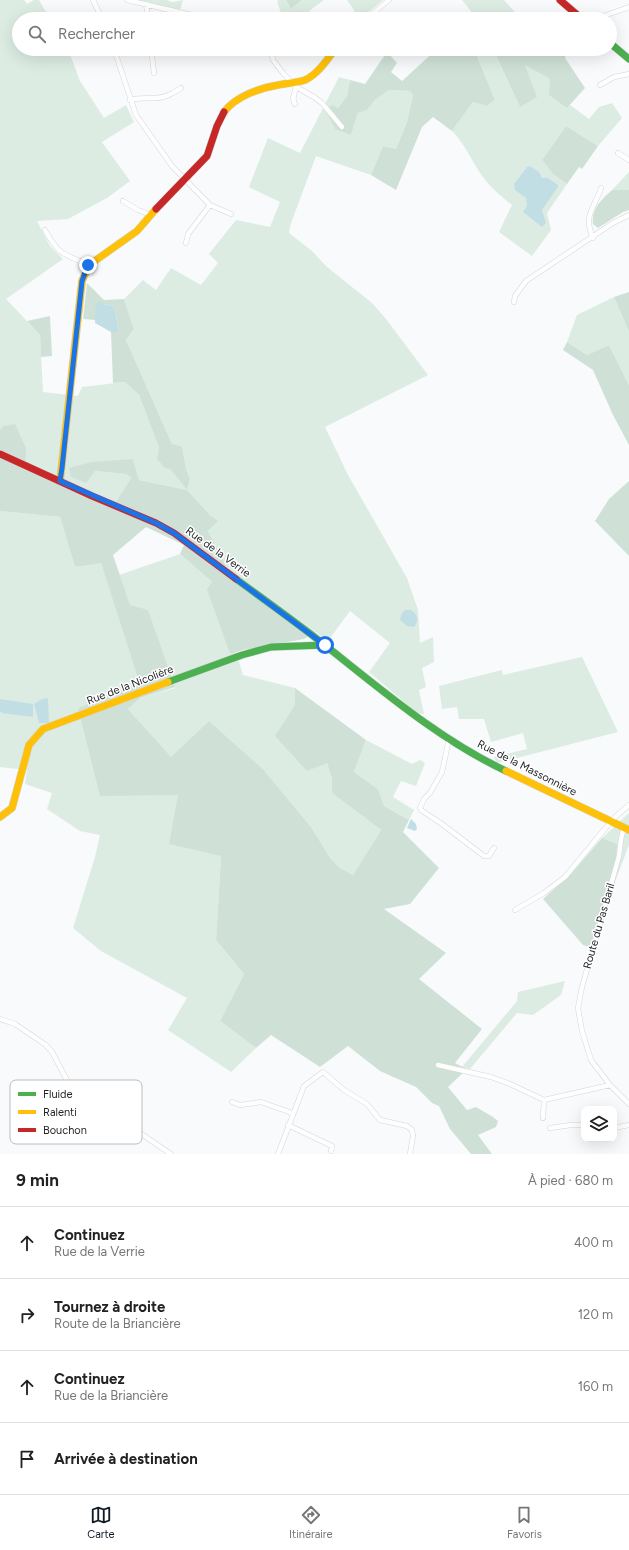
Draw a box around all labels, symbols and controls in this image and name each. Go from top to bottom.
search box [12,12,617,56]
icon: search [26,23,48,45]
text: Rechercher [58,25,135,43]
route end [79,256,97,274]
street label: Rue de la Verrie [183,524,253,580]
route start [316,636,334,654]
street label: Rue de la Nicolière [85,662,175,708]
street label: Rue de la Massonnière [475,737,579,799]
street label: Route du Pas Baril [581,882,617,970]
legend [10,1080,142,1144]
text: Fluide [43,1088,73,1101]
text: Ralenti [43,1106,77,1119]
map controls [581,1106,617,1142]
button: layers [581,1106,617,1142]
text: Bouchon [43,1124,87,1137]
text: 9 min [16,1170,59,1190]
text: À pied · 680 m [528,1173,613,1188]
text: Continuez [54,1226,125,1244]
icon: ahead [16,1232,38,1254]
text: 400 m [574,1235,613,1250]
text: Rue de la Verrie [54,1244,145,1259]
text: Tournez à droite [54,1298,165,1316]
icon: right [16,1304,38,1326]
text: 120 m [578,1307,613,1322]
text: Route de la Briancière [54,1316,181,1331]
text: Continuez [54,1370,125,1388]
icon: ahead [16,1376,38,1398]
text: 160 m [578,1379,613,1394]
text: Rue de la Briancière [54,1388,168,1403]
icon: arrive [16,1448,38,1470]
text: Arrivée à destination [54,1450,198,1468]
tab: Carte [87,1504,115,1541]
tab: Itinéraire [289,1504,333,1541]
tab: Favoris [507,1504,542,1541]

